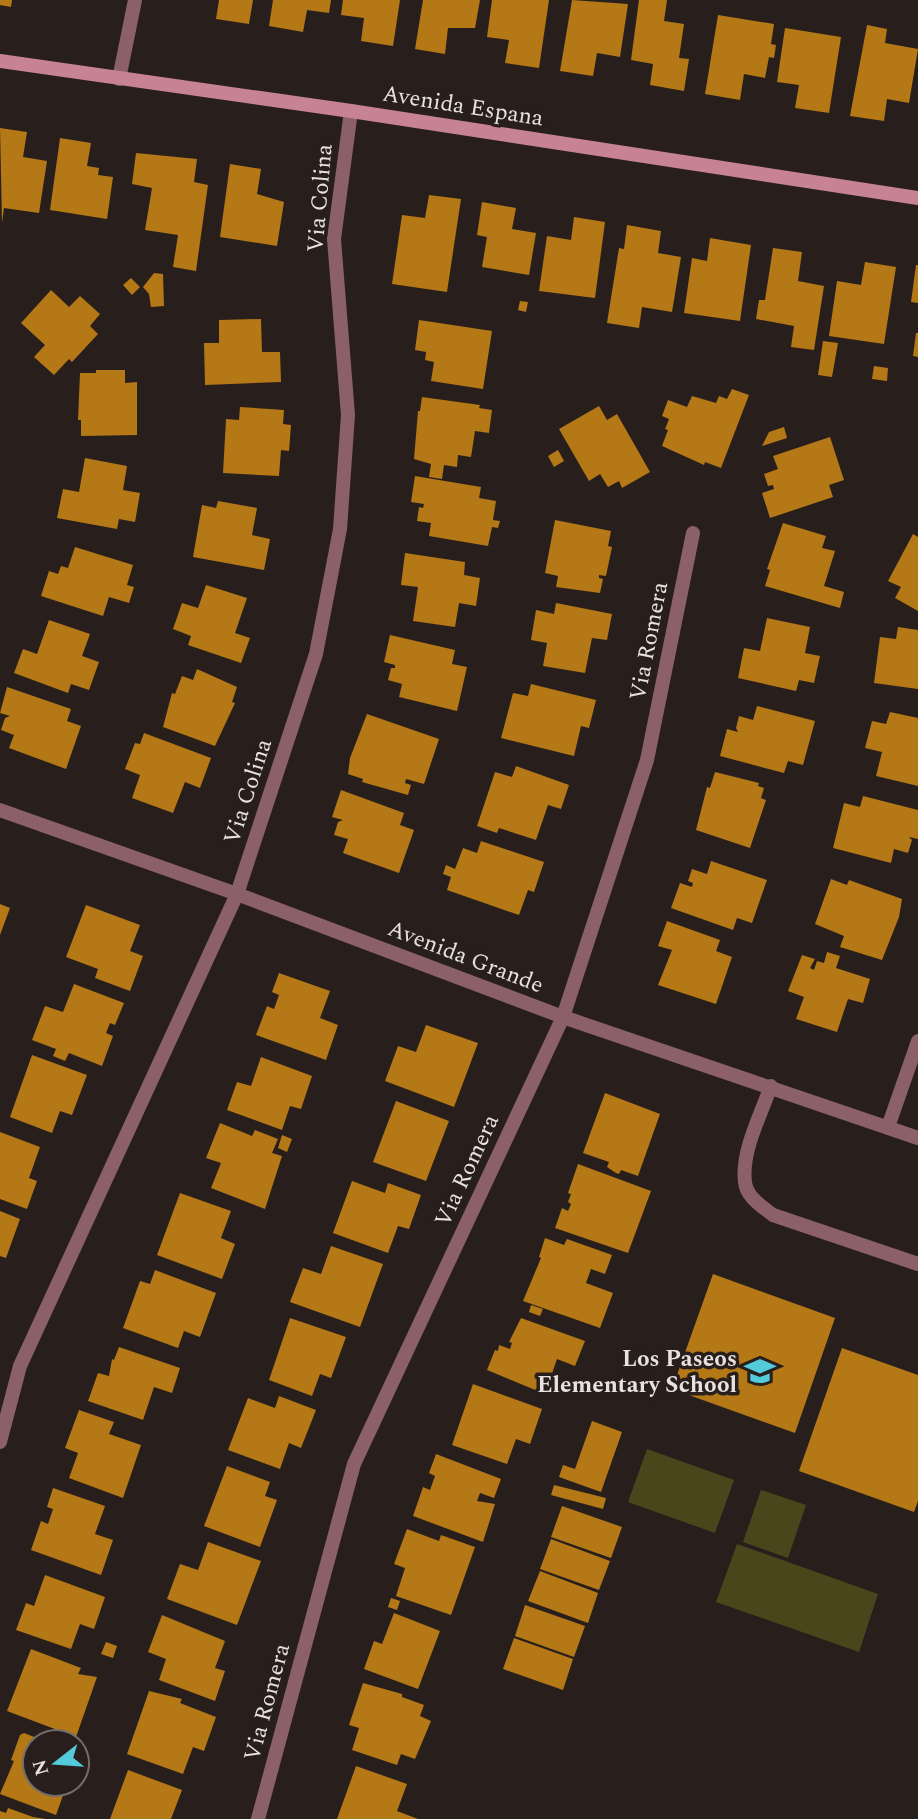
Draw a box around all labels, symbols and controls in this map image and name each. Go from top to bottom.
street label: Avenida Espana [380,76,546,136]
street label: Via Colina [298,142,343,254]
street label: Via Romera [621,579,678,704]
street label: Via Colina [215,734,282,849]
street label: Avenida Grande [382,912,549,1003]
street label: Via Romera [426,1109,509,1233]
place label: Los Paseos Elementary School [537,1342,737,1403]
school or university icon: Los Paseos Elementary School [743,1354,777,1388]
street label: Via Romera [235,1640,300,1765]
north arrow [21,1728,91,1798]
text: N [25,1756,57,1779]

